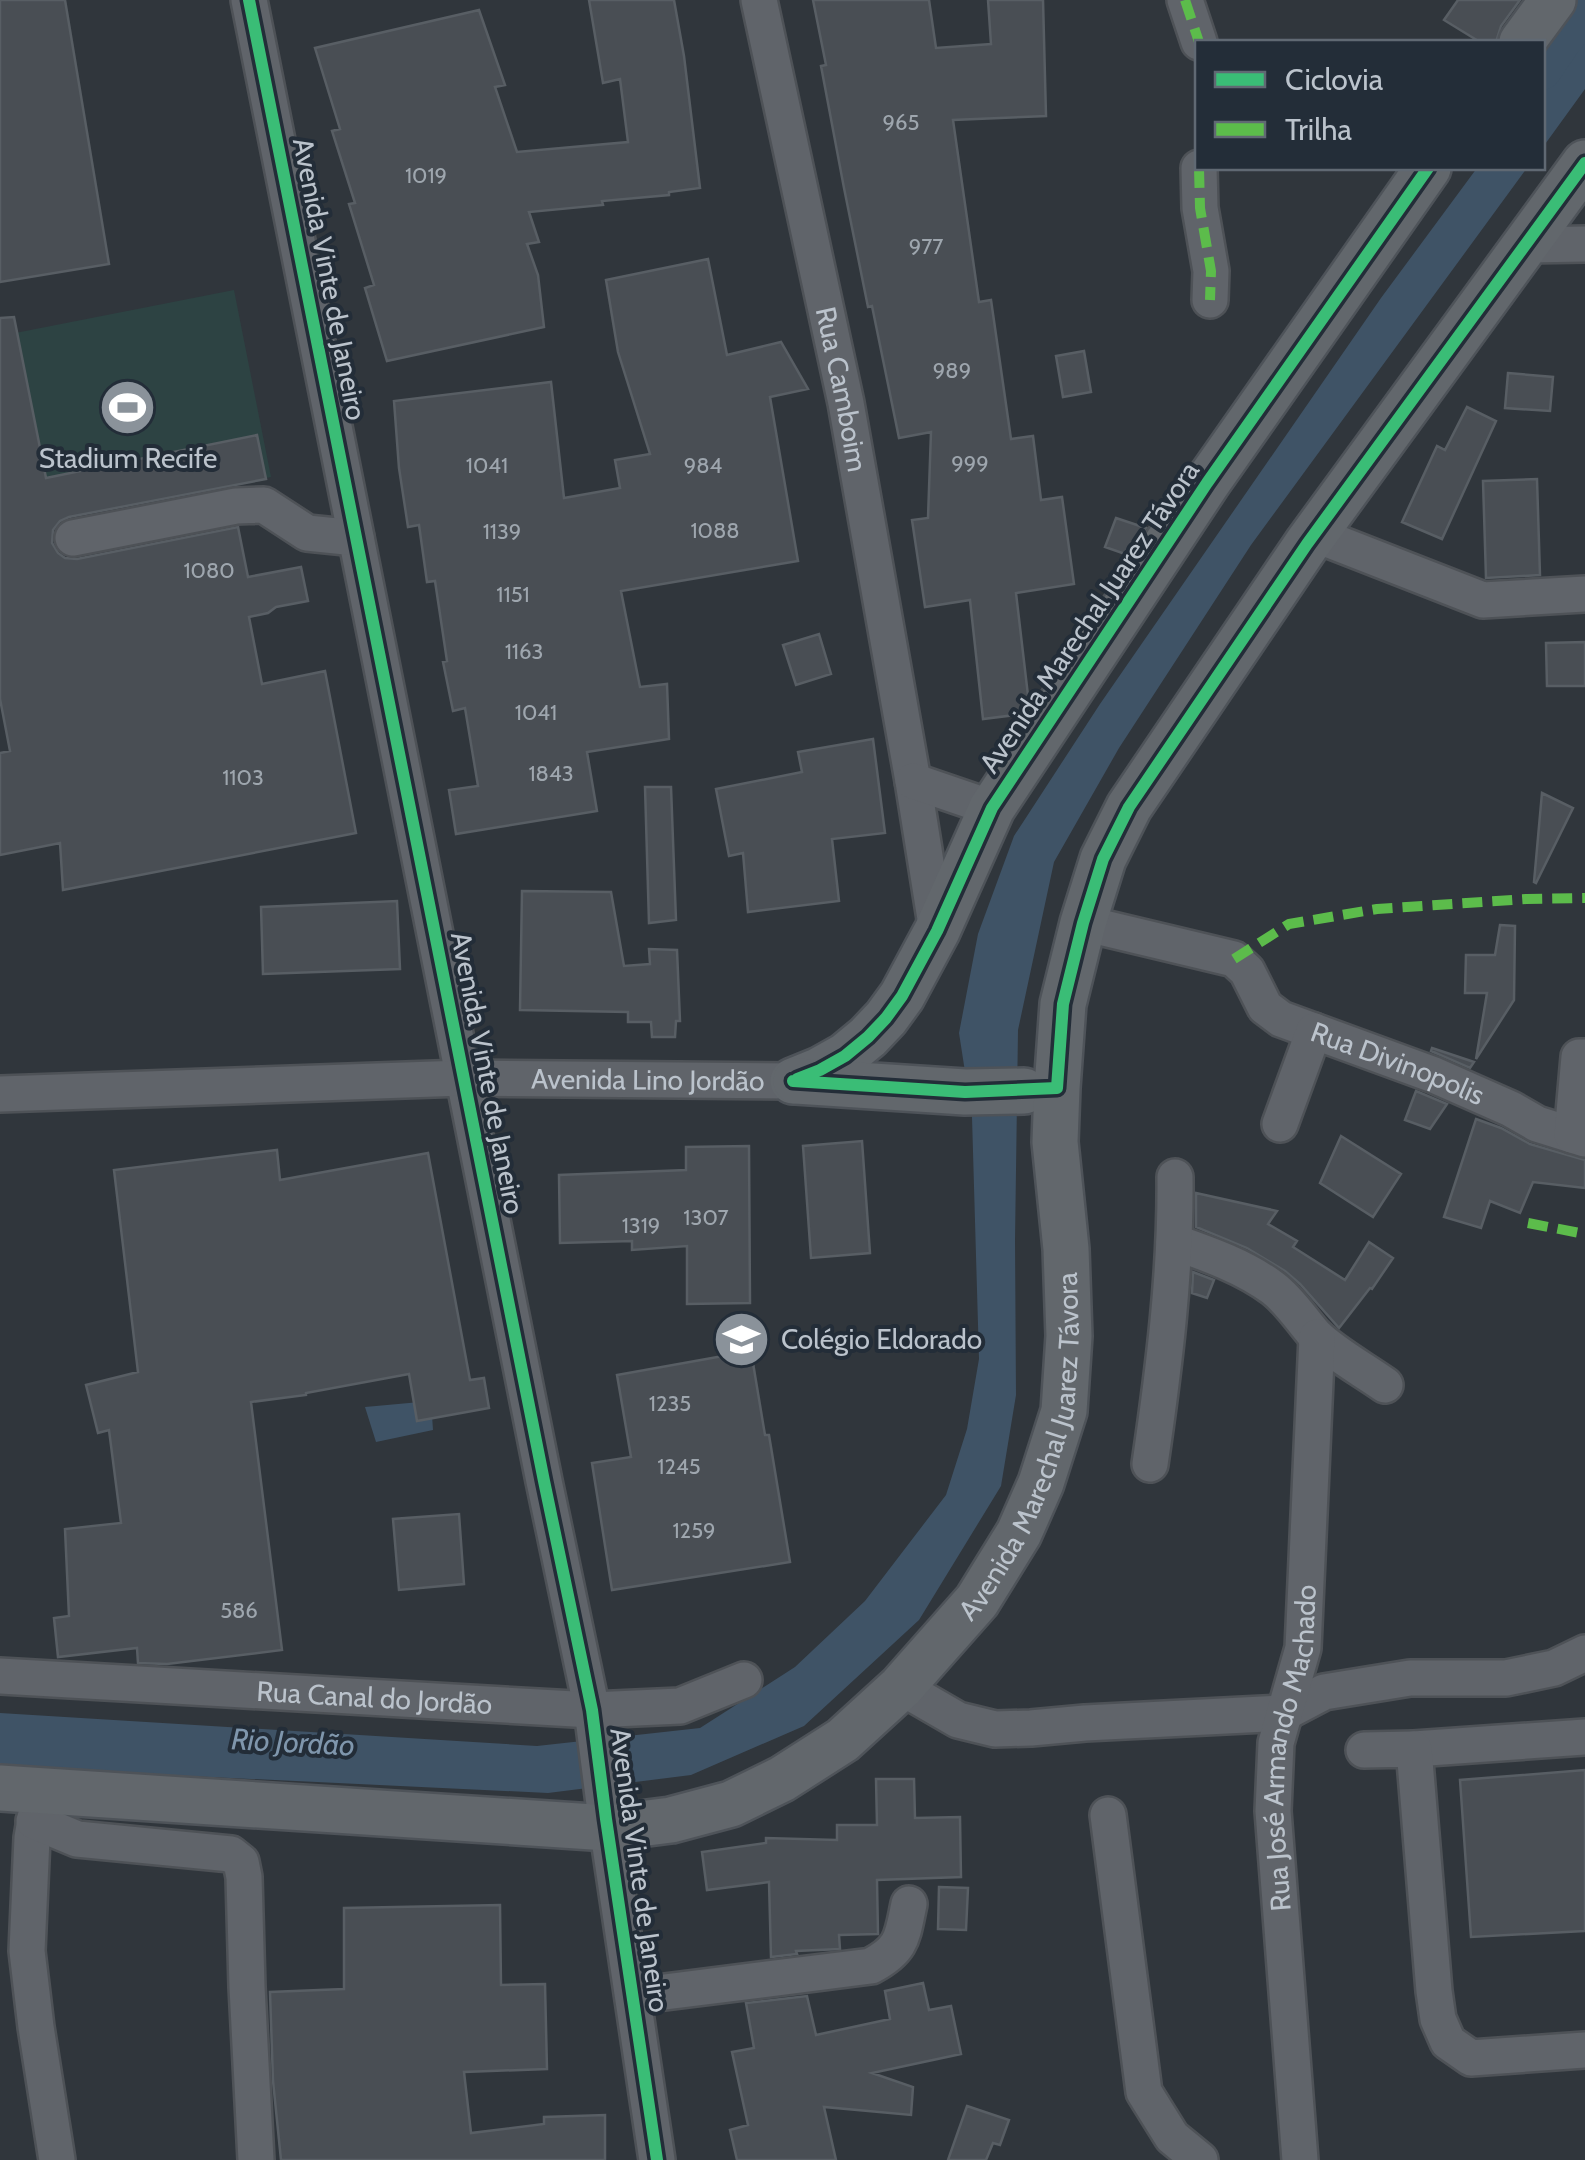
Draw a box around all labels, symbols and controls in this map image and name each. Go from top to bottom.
legend [1195,40,1545,170]
text: Ciclovia [1285,61,1384,98]
house number: 965 [883,109,919,136]
text: Trilha [1285,111,1353,148]
street label: Avenida Vinte de Janeiro [286,135,374,423]
house number: 1019 [405,162,447,189]
house number: 977 [909,233,943,260]
street label: Rua Camboim [809,303,875,474]
house number: 989 [933,357,971,384]
sports icon: Stadium Recife [98,377,158,437]
place label: Stadium Recife [39,441,217,475]
house number: 999 [951,450,989,477]
house number: 1041 [466,452,508,479]
house number: 984 [684,452,723,479]
street label: Avenida Marechal Juarez Távora [972,454,1206,779]
house number: 1088 [690,517,740,544]
house number: 1139 [483,518,521,545]
house number: 1080 [183,557,235,584]
house number: 1151 [496,581,530,608]
house number: 1163 [505,638,543,665]
house number: 1041 [515,699,557,726]
house number: 1843 [528,760,574,787]
house number: 1103 [222,764,264,791]
street label: Avenida Vinte de Janeiro [444,929,532,1217]
street label: Rua Divinopolis [1306,1014,1490,1112]
street label: Avenida Lino Jordão [531,1062,765,1098]
house number: 1307 [683,1204,729,1231]
house number: 1319 [622,1212,660,1239]
street label: Avenida Marechal Juarez Távora [951,1271,1086,1627]
school or university icon: Colégio Eldorado [712,1309,772,1369]
place label: Colégio Eldorado [781,1322,982,1356]
house number: 1235 [649,1390,691,1417]
house number: 1245 [657,1453,701,1480]
house number: 1259 [672,1517,716,1544]
street label: Rua José Armando Machado [1256,1584,1323,1912]
house number: 586 [220,1597,258,1624]
street label: Rua Canal do Jordão [256,1674,493,1721]
water label: Rio Jordão [230,1720,356,1764]
street label: Avenida Vinte de Janeiro [603,1726,677,2014]

